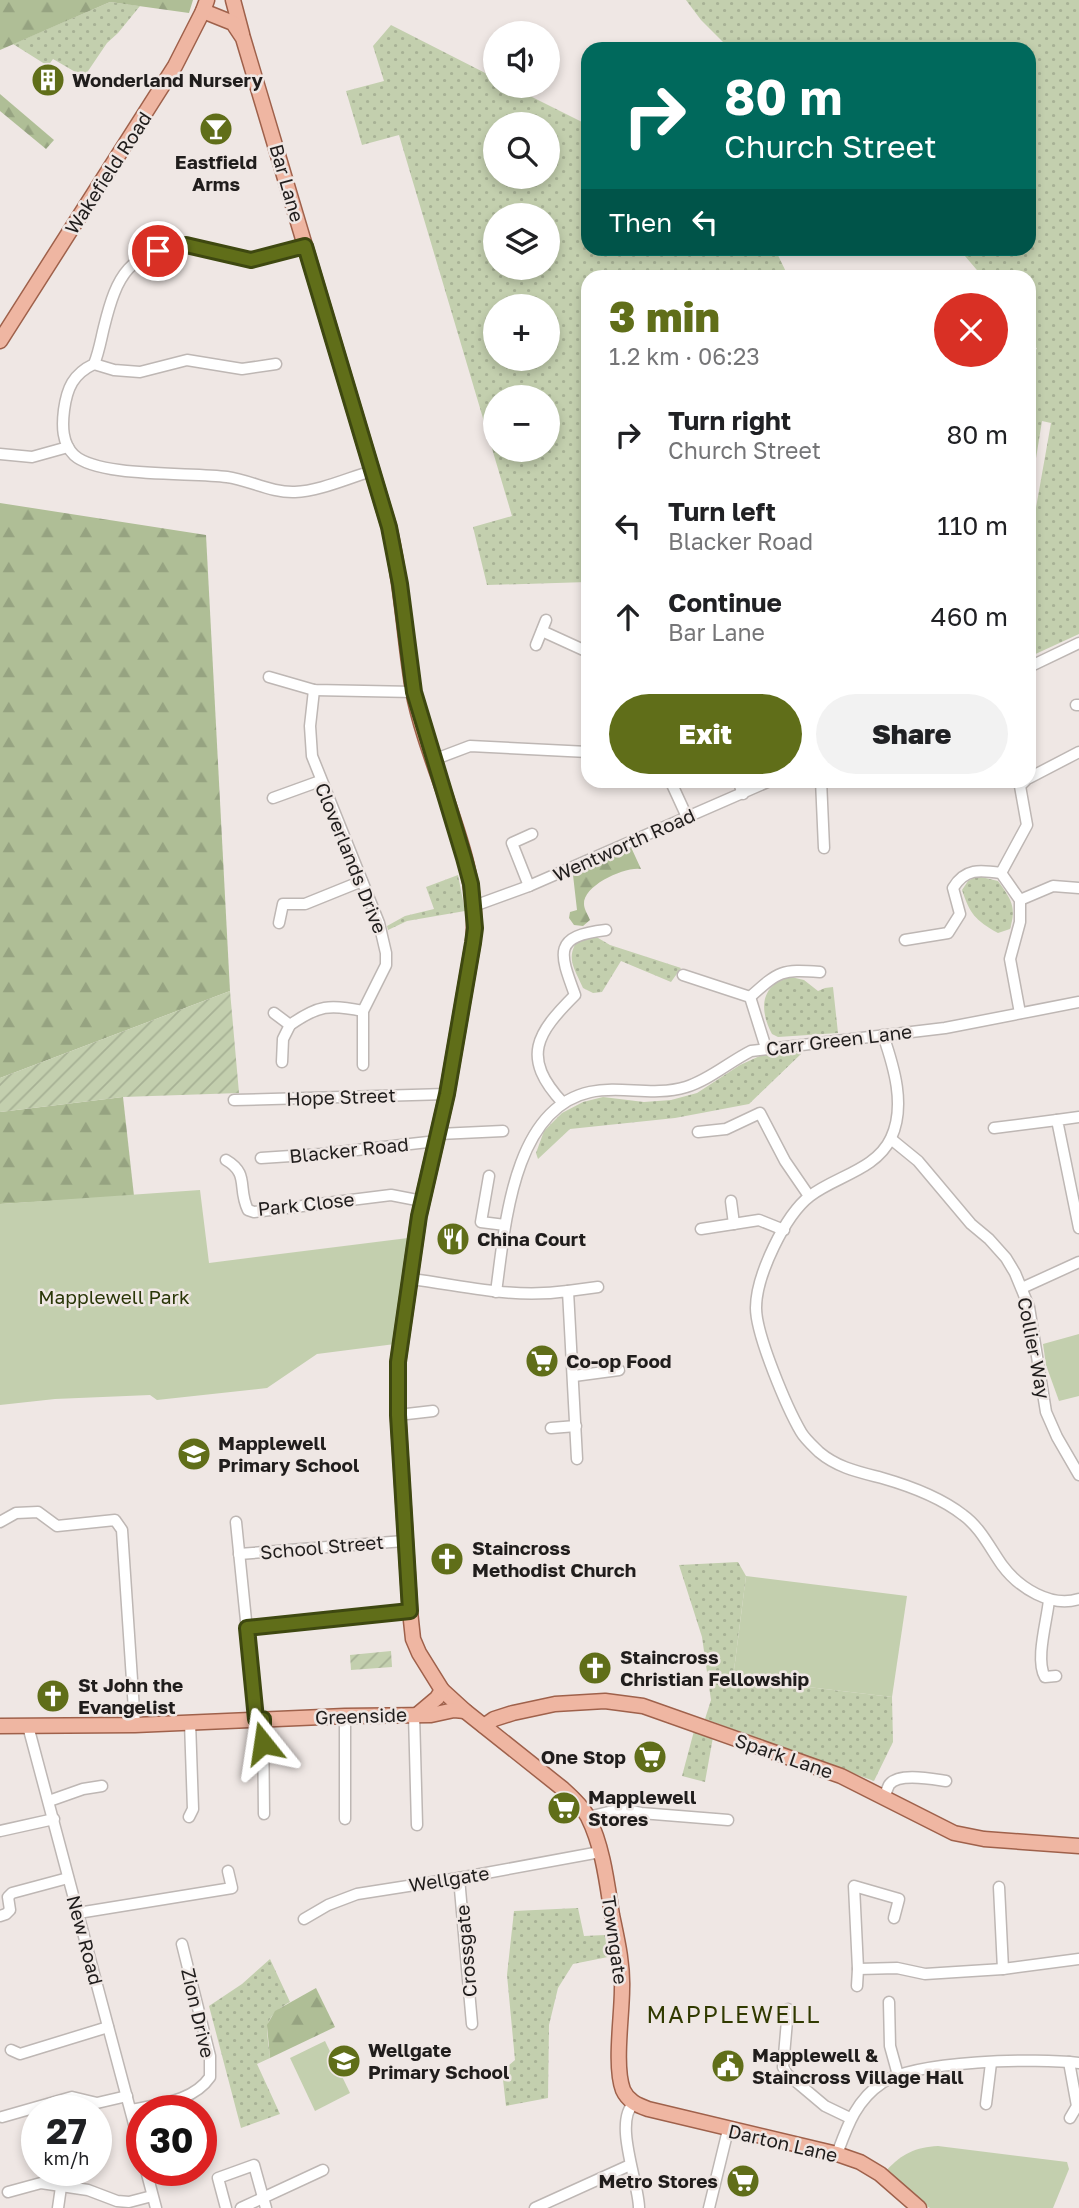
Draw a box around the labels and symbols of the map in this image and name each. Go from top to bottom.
building icon: Wonderland Nursery [29,61,67,99]
place label: Wonderland Nursery [72,68,263,91]
street label: Wakefield Road [59,107,156,238]
bar icon: Eastfield Arms [197,110,235,148]
street label: Bar Lane [265,141,310,225]
place label: Eastfield Arms [175,150,257,195]
pin [128,221,188,281]
street label: Cloverlands Drive [311,779,392,937]
street label: Wentworth Road [549,803,698,886]
street label: Carr Green Lane [765,1019,913,1060]
street label: Hope Street [286,1083,396,1110]
street label: Blacker Road [288,1132,410,1167]
street label: Park Close [256,1187,355,1220]
restaurant icon: China Court [434,1220,472,1258]
place label: China Court [477,1227,586,1250]
park label: Mapplewell Park [38,1285,190,1308]
street label: Collier Way [1013,1295,1056,1401]
supermarket icon: Co-op Food [523,1342,561,1380]
place label: Co-op Food [566,1349,672,1372]
place label: Mapplewell Primary School [218,1431,359,1476]
school or university icon: Mapplewell Primary School [175,1435,213,1473]
street label: School Street [259,1530,385,1563]
place label: Staincross Methodist Church [472,1536,636,1581]
church icon: Staincross Methodist Church [428,1540,466,1578]
place label: Staincross Christian Fellowship [620,1645,810,1690]
church icon: Staincross Christian Fellowship [576,1649,614,1687]
place label: St John the Evangelist [78,1673,183,1718]
church icon: St John the Evangelist [34,1677,72,1715]
street label: Greenside [314,1702,407,1729]
position arrow [226,1706,300,1780]
street label: Spark Lane [732,1728,836,1783]
supermarket icon: One Stop [631,1738,669,1776]
place label: One Stop [541,1745,626,1768]
place label: Mapplewell Stores [588,1785,696,1830]
supermarket icon: Mapplewell Stores [545,1789,583,1827]
street label: Wellgate [407,1861,491,1896]
street label: New Road [62,1892,108,1987]
street label: Towngate [598,1894,633,1986]
street label: Crossgate [450,1904,481,1998]
street label: Zion Drive [177,1966,220,2060]
district label: MAPPLEWELL [647,2000,821,2028]
place label: Wellgate Primary School [368,2038,509,2083]
school or university icon: Wellgate Primary School [325,2042,363,2080]
place label: Mapplewell & Staincross Village Hall [752,2043,964,2088]
public building icon: Mapplewell & Staincross Village Hall [709,2047,747,2085]
speed limit sign: 30 [126,2095,217,2186]
street label: Darton Lane [726,2119,840,2166]
supermarket icon: Metro Stores [724,2162,762,2200]
place label: Metro Stores [599,2169,718,2192]

